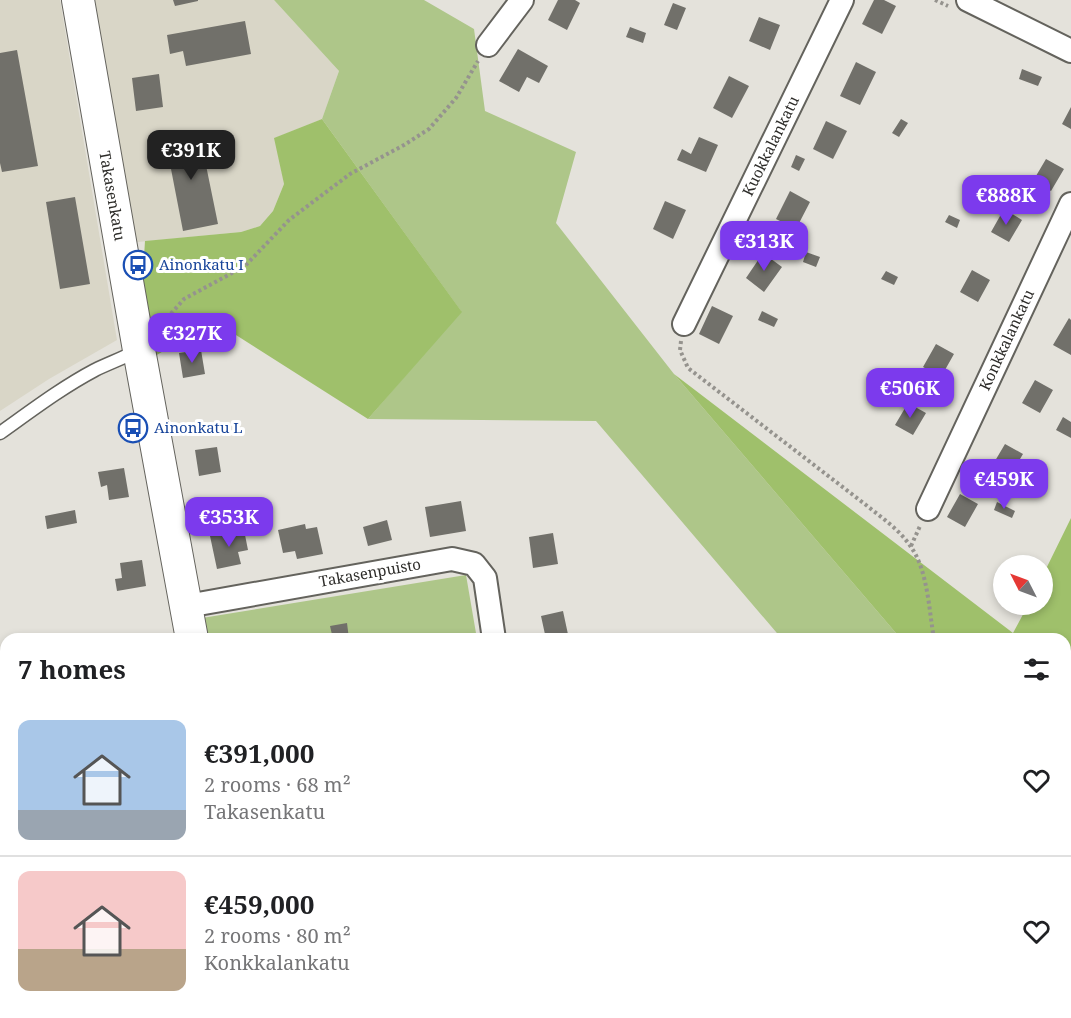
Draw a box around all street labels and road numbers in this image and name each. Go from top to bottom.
street label: Kuokkalankatu [737,92,803,199]
street label: Takasenkatu [95,149,131,243]
street label: Konkkalankatu [974,285,1038,393]
street label: Takasenpuisto [317,553,422,591]

